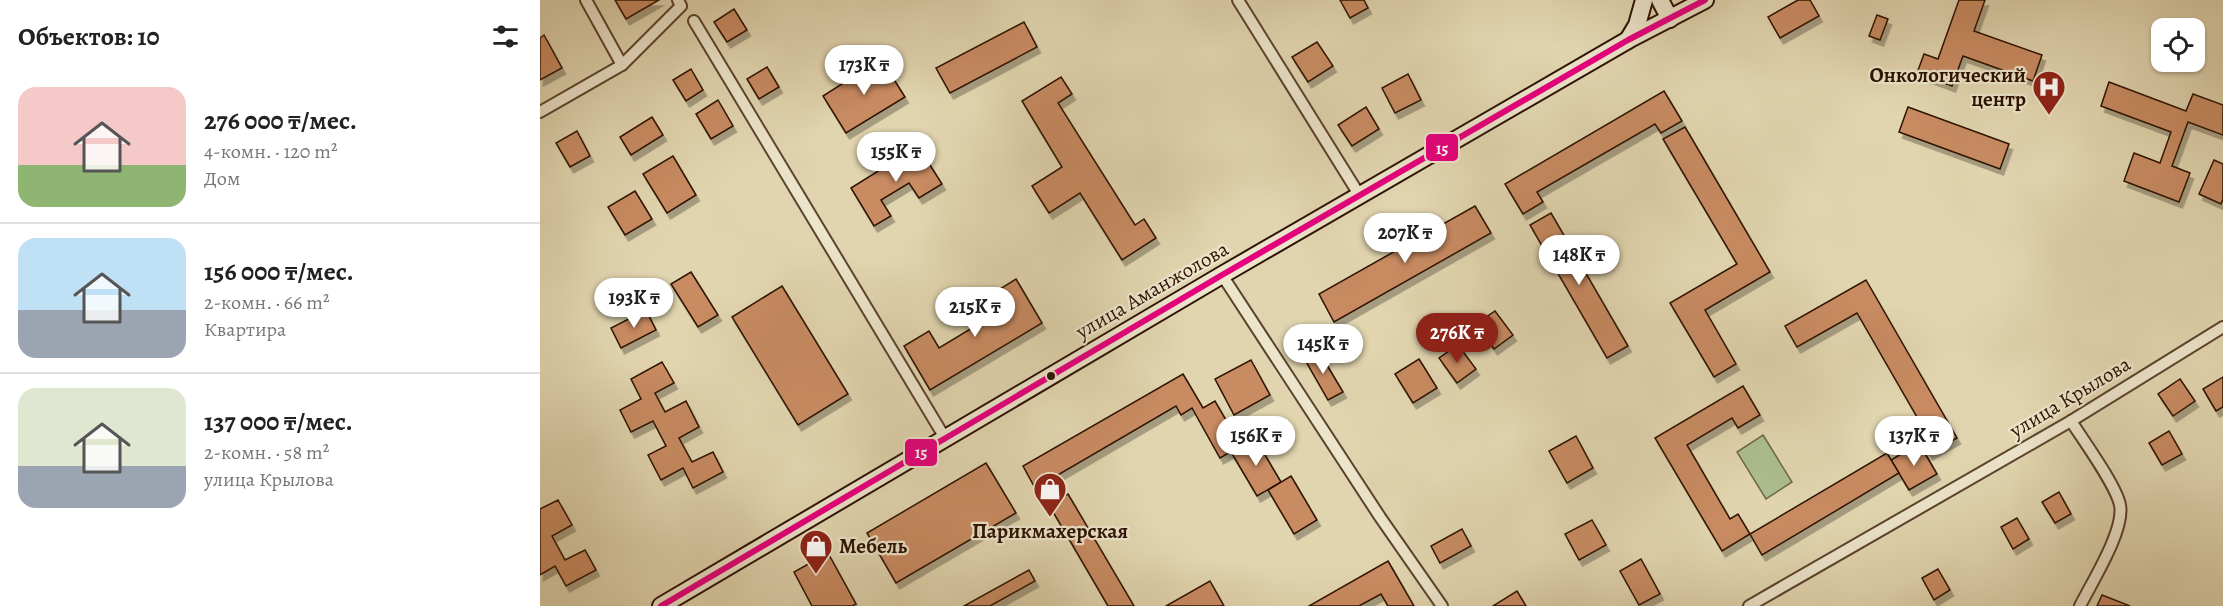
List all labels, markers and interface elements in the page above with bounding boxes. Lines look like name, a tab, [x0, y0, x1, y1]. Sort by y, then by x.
map controls	[2151, 18, 2205, 72]
button: locate	[2151, 18, 2205, 72]
text: Объектов: 10	[18, 19, 160, 54]
icon: filters	[489, 20, 522, 53]
pin: 173K ₸	[815, 45, 913, 96]
text: 173K ₸	[839, 51, 889, 78]
place label: Онкологический центр	[1869, 61, 2026, 113]
hospital icon: Онкологический центр	[2031, 69, 2067, 116]
text: 276 000 ₸/мес.	[204, 103, 357, 138]
icon: home	[66, 111, 138, 183]
pin: 155K ₸	[847, 132, 945, 183]
line badge: 15	[1425, 133, 1459, 162]
text: 4-комн. · 120 m²	[204, 138, 338, 165]
text: 155K ₸	[871, 138, 921, 165]
text: 15	[1436, 138, 1448, 160]
text: Дом	[204, 165, 240, 192]
pin: 207K ₸	[1356, 213, 1454, 264]
text: 207K ₸	[1378, 219, 1432, 246]
street label: улица Аманжолова	[1070, 235, 1234, 346]
pin: 148K ₸	[1530, 235, 1628, 286]
text: 148K ₸	[1553, 241, 1605, 268]
text: 156 000 ₸/мес.	[204, 254, 354, 289]
icon: home	[66, 262, 138, 334]
pin: 193K ₸	[585, 278, 683, 329]
text: 193K ₸	[608, 284, 660, 311]
pin: 215K ₸	[926, 287, 1024, 338]
text: 2-комн. · 66 m²	[204, 289, 329, 316]
text: 215K ₸	[949, 293, 1001, 320]
pin: 276K ₸	[1408, 313, 1506, 364]
text: Квартира	[204, 316, 286, 343]
text: 276K ₸	[1430, 319, 1484, 346]
pin: 145K ₸	[1274, 324, 1372, 375]
text: 145K ₸	[1297, 330, 1349, 357]
street label: улица Крылова	[2003, 350, 2136, 445]
unlabelled marker	[1045, 370, 1057, 382]
text: 137 000 ₸/мес.	[204, 404, 353, 439]
icon: home	[66, 412, 138, 484]
pin: 156K ₸	[1207, 416, 1305, 467]
pin: 137K ₸	[1865, 416, 1963, 467]
text: 156K ₸	[1230, 422, 1282, 449]
text: 137K ₸	[1889, 422, 1939, 449]
line badge: 15	[904, 438, 938, 467]
text: 2-комн. · 58 m²	[204, 439, 329, 466]
text: 15	[915, 442, 927, 464]
text: улица Крылова	[204, 466, 334, 493]
shop icon: Парикмахерская	[1032, 471, 1068, 518]
place label: Парикмахерская	[972, 517, 1128, 545]
shop icon: Мебель	[798, 528, 834, 575]
place label: Мебель	[839, 532, 908, 560]

